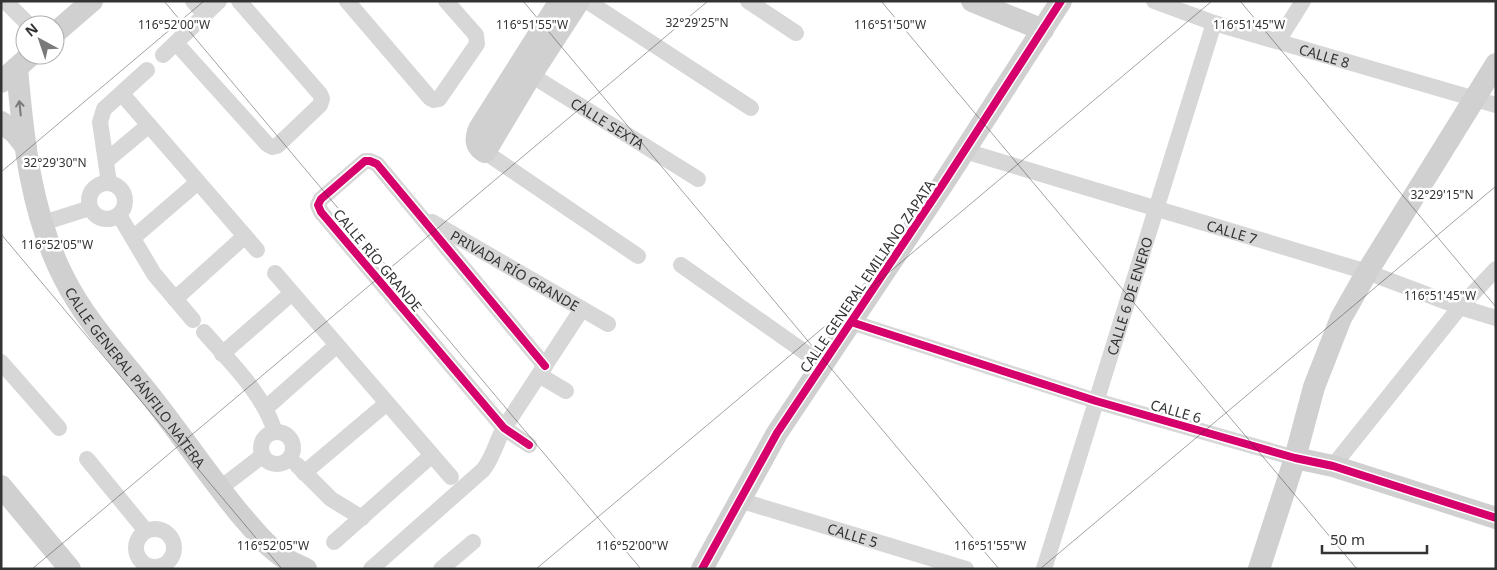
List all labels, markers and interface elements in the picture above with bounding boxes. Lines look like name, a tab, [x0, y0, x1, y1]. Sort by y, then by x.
text: 32°29'25"N	[665, 14, 729, 31]
north arrow	[15, 15, 65, 65]
text: 116°52'00"W	[138, 16, 210, 33]
text: 116°51'55"W	[496, 16, 568, 33]
text: 116°51'50"W	[854, 16, 926, 33]
text: 116°51'45"W	[1213, 16, 1285, 33]
text: N	[21, 19, 42, 41]
street label: CALLE 8	[1297, 39, 1352, 72]
street label: CALLE SEXTA	[567, 93, 648, 153]
one-way arrow	[15, 100, 25, 116]
text: 32°29'30"N	[23, 154, 87, 171]
street label: CALLE GENERAL EMILIANO ZAPATA	[795, 176, 939, 376]
text: 32°29'15"N	[1410, 186, 1474, 203]
street label: CALLE RÍO GRANDE	[329, 205, 427, 315]
street label: CALLE 7	[1205, 215, 1260, 248]
street label: PRIVADA RÍO GRANDE	[447, 225, 583, 315]
street label: CALLE 6 DE ENERO	[1102, 234, 1156, 358]
text: 116°52'05"W	[21, 236, 93, 253]
street label: CALLE GENERAL PÁNFILO NATERA	[61, 283, 210, 471]
text: 116°51'45"W	[1404, 287, 1476, 304]
street label: CALLE 6	[1148, 395, 1204, 427]
street label: CALLE 5	[825, 518, 880, 551]
scale bar	[1322, 522, 1427, 554]
text: 50 m	[1330, 529, 1365, 549]
text: 116°52'05"W	[237, 537, 309, 554]
text: 116°52'00"W	[596, 537, 668, 554]
text: 116°51'55"W	[954, 537, 1026, 554]

